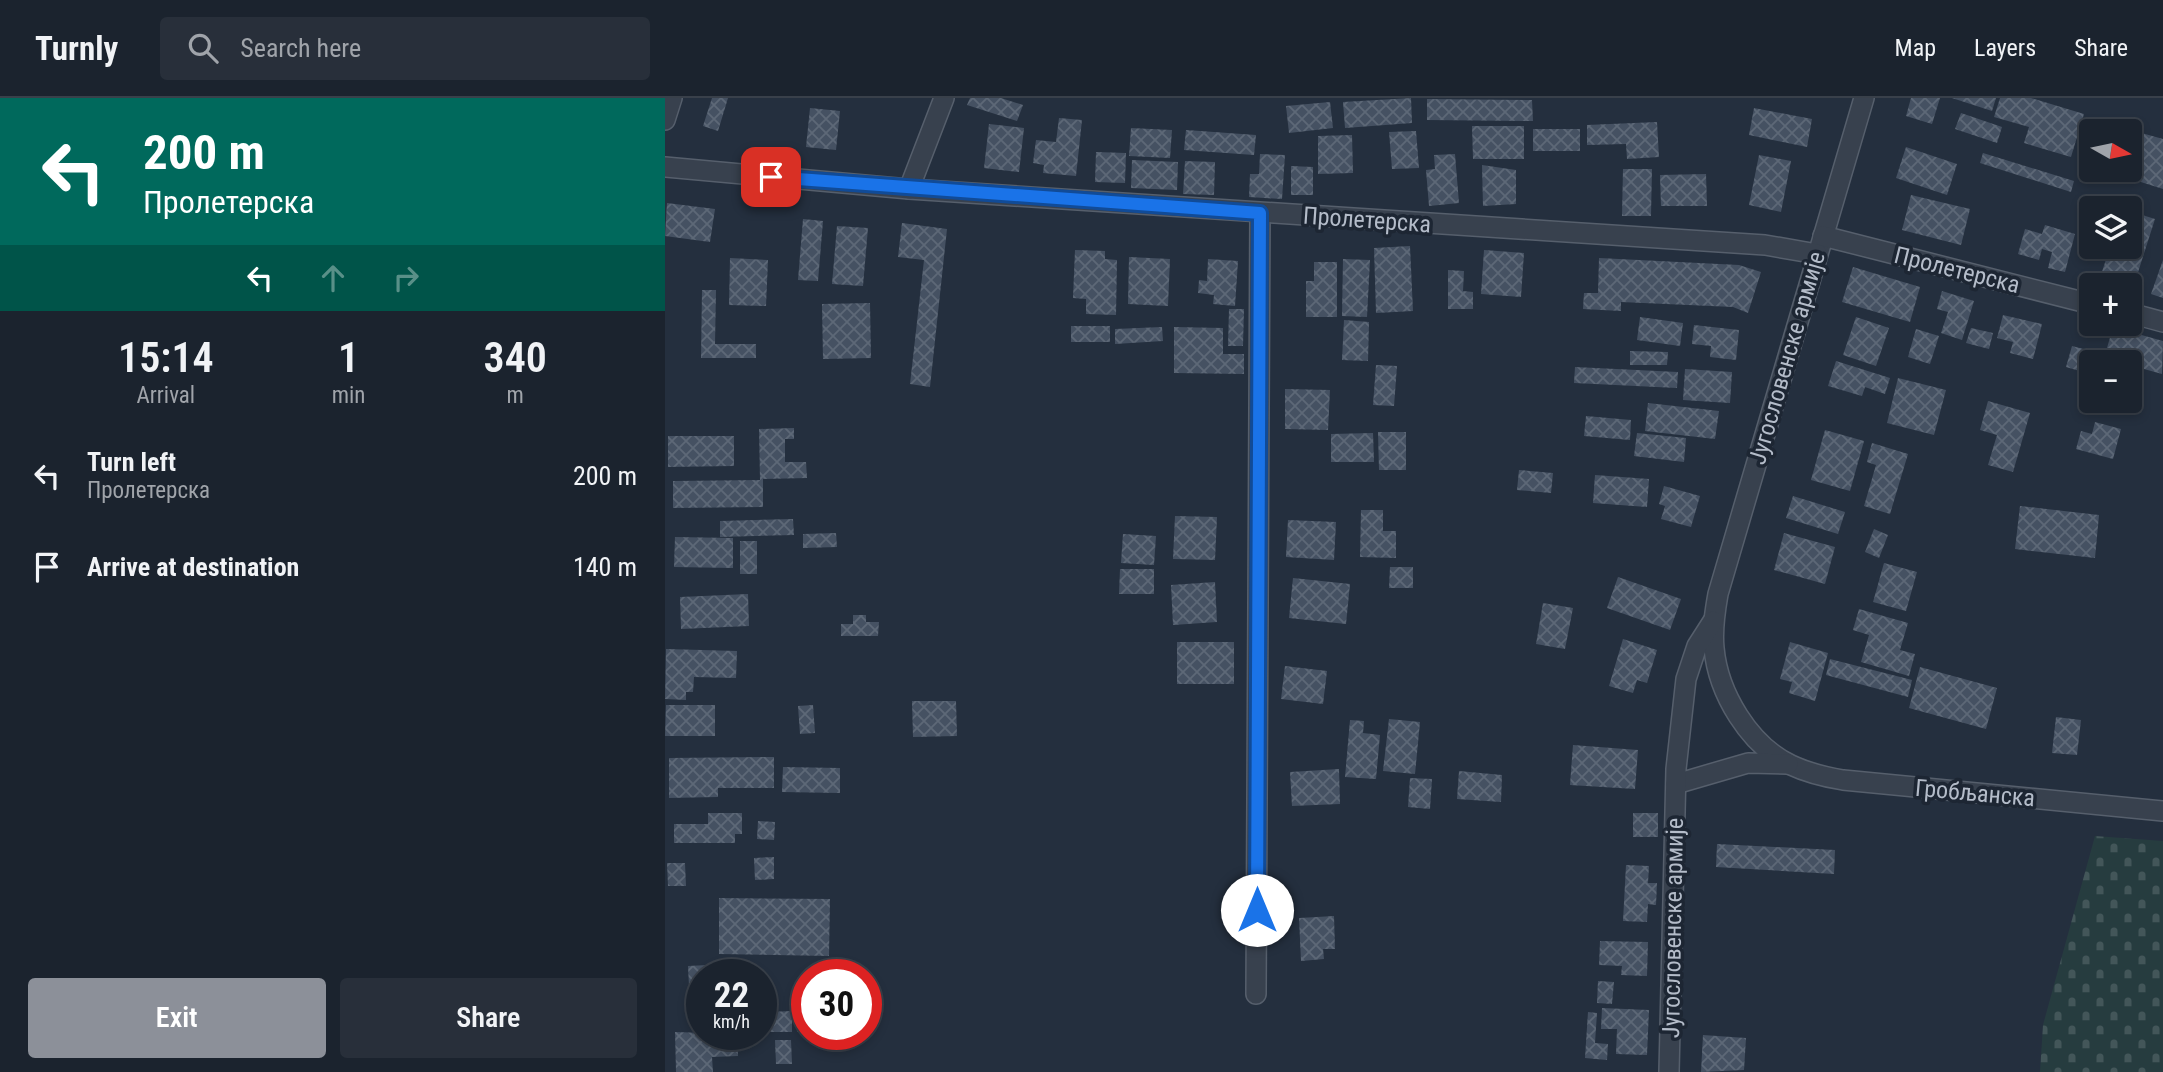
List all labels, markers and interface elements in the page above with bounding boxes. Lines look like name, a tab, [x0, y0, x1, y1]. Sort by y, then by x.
search box	[160, 17, 650, 80]
text: Turnly	[35, 29, 118, 68]
icon: search	[184, 29, 222, 67]
text: Search here	[240, 33, 361, 63]
text: Map	[1895, 34, 1936, 62]
text: Layers	[1974, 34, 2036, 62]
text: Share	[2074, 34, 2128, 62]
north arrow	[2079, 119, 2142, 182]
map controls	[2079, 119, 2142, 413]
text: 200 m	[143, 124, 265, 181]
icon: left	[28, 126, 119, 217]
pin	[741, 147, 801, 207]
icon: arrive	[752, 158, 790, 196]
text: Пролетерска	[143, 183, 314, 221]
button: layers	[2079, 196, 2142, 259]
street label: Пролетерска	[1302, 202, 1432, 238]
street label: Пролетерска	[1891, 241, 2023, 299]
street label: Југословенске армије	[1743, 248, 1831, 468]
icon: left	[241, 259, 279, 297]
icon: ahead	[314, 259, 352, 297]
icon: right	[387, 259, 425, 297]
button: +	[2079, 273, 2142, 336]
text: 15:14	[118, 333, 214, 382]
text: 1	[338, 333, 359, 382]
text: 340	[484, 333, 547, 382]
button: −	[2079, 350, 2142, 413]
text: Arrival	[137, 382, 195, 409]
text: min	[332, 382, 365, 409]
text: m	[507, 382, 524, 409]
text: Turn left	[87, 447, 176, 477]
icon: left	[28, 457, 66, 495]
text: 200 m	[573, 461, 637, 491]
text: Пролетерска	[87, 477, 210, 504]
icon: arrive	[28, 548, 66, 586]
text: Arrive at destination	[87, 552, 299, 582]
text: 140 m	[573, 552, 637, 582]
street label: Гробљанска	[1914, 774, 2036, 812]
street label: Југословенске армије	[1657, 818, 1689, 1038]
position arrow	[1220, 873, 1294, 947]
speed limit sign: 30	[791, 959, 882, 1050]
text: 22	[714, 975, 749, 1016]
button: Exit	[28, 978, 326, 1058]
button: Share	[340, 978, 637, 1058]
text: km/h	[713, 1011, 750, 1032]

